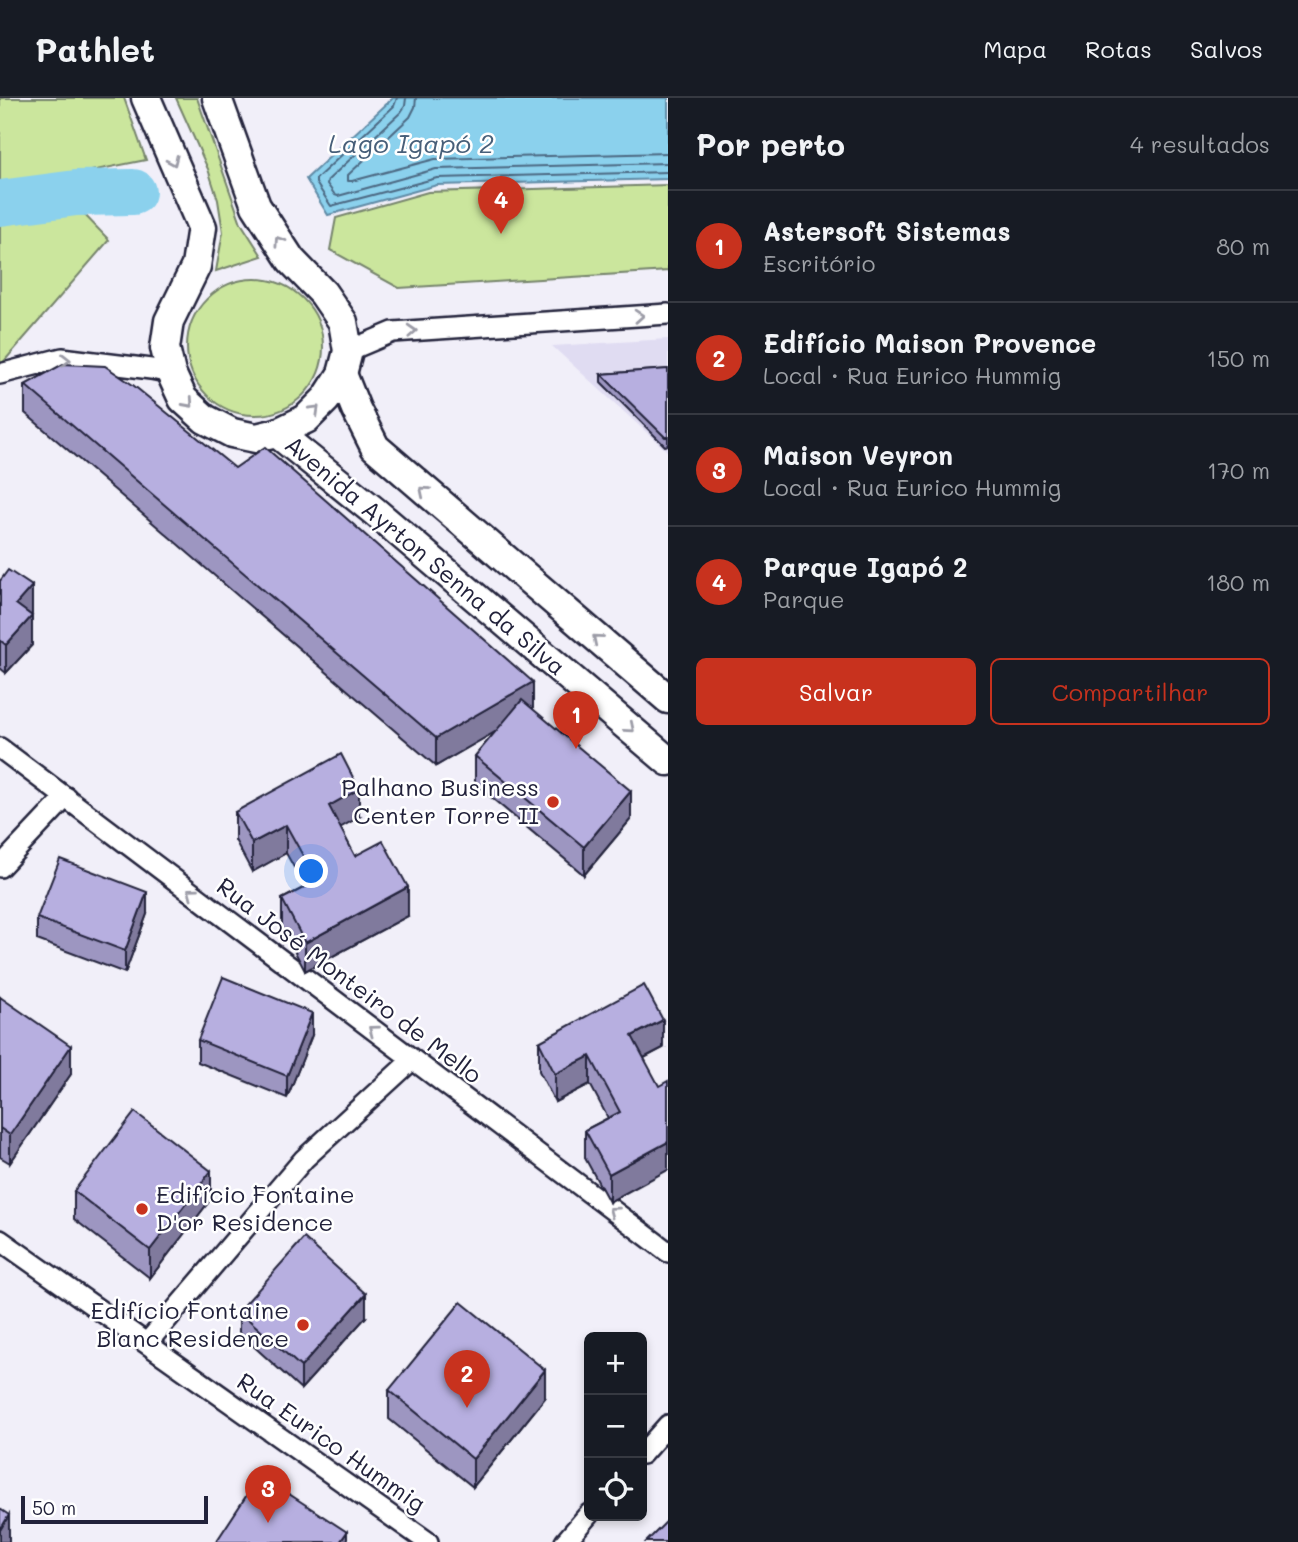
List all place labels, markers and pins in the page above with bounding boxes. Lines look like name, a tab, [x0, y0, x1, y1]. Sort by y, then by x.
pin: 4	[478, 176, 524, 234]
pin: 1	[553, 691, 599, 749]
place label: Palhano Business Center Torre II	[341, 771, 539, 830]
marker: Palhano Business Center Torre II	[545, 794, 561, 810]
place label: Edifício Fontaine D'or Residence	[156, 1178, 355, 1237]
marker: Edifício Fontaine D'or Residence	[134, 1201, 150, 1217]
place label: Edifício Fontaine Blanc Residence	[90, 1294, 289, 1353]
marker: Edifício Fontaine Blanc Residence	[295, 1317, 311, 1333]
pin: 2	[444, 1350, 490, 1408]
pin: 3	[245, 1465, 291, 1523]

